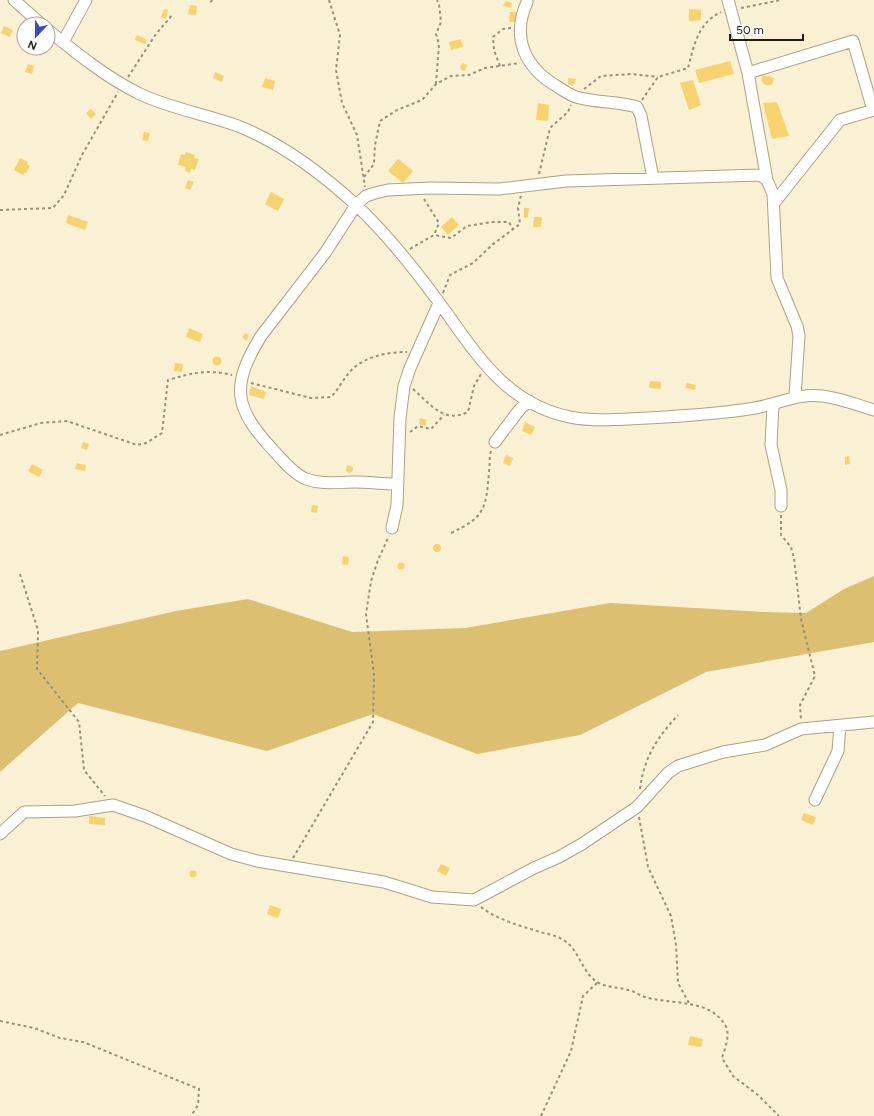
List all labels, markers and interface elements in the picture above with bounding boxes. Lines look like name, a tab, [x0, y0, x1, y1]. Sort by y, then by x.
north arrow	[16, 16, 56, 56]
scale bar	[730, 16, 803, 42]
text: 50 m	[736, 23, 764, 37]
text: N	[26, 37, 39, 52]

